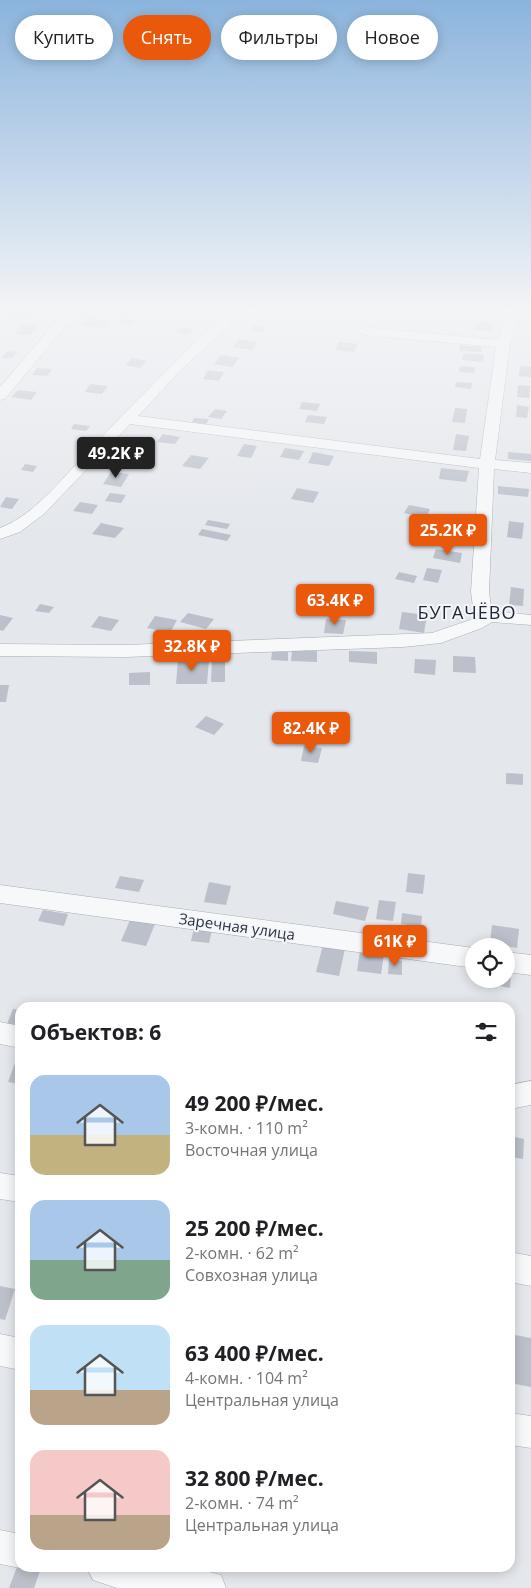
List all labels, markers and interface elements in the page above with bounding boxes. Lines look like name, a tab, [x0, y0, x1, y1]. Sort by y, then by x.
chip: Купить	[15, 15, 113, 60]
chip: Снять	[123, 15, 211, 60]
chip: Фильтры	[221, 15, 337, 60]
chip: Новое	[347, 15, 438, 60]
pin: 49.2K ₽	[70, 436, 162, 479]
text: 49.2K ₽	[88, 442, 144, 464]
pin: 25.2K ₽	[402, 514, 494, 556]
text: 25.2K ₽	[420, 519, 476, 541]
pin: 63.4K ₽	[289, 584, 381, 626]
text: 63.4K ₽	[307, 589, 363, 611]
district label: БУГАЧЁВО	[418, 600, 516, 624]
pin: 32.8K ₽	[146, 630, 238, 672]
text: 32.8K ₽	[164, 635, 220, 657]
pin: 82.4K ₽	[265, 712, 357, 754]
text: 82.4K ₽	[283, 717, 339, 739]
street label: Заречная улица	[178, 908, 296, 944]
pin: 61K ₽	[360, 924, 430, 967]
text: 61K ₽	[374, 930, 416, 952]
map controls	[465, 938, 515, 988]
button: locate	[465, 938, 515, 988]
text: Объектов: 6	[30, 1018, 161, 1046]
icon: filters	[472, 1018, 500, 1046]
text: 49 200 ₽/мес.	[185, 1089, 324, 1117]
icon: home	[70, 1095, 130, 1155]
text: 3-комн. · 110 m²	[185, 1117, 308, 1139]
text: Восточная улица	[185, 1139, 318, 1161]
text: 25 200 ₽/мес.	[185, 1214, 324, 1242]
icon: home	[70, 1220, 130, 1280]
text: 2-комн. · 62 m²	[185, 1242, 299, 1264]
text: Совхозная улица	[185, 1264, 318, 1286]
text: 63 400 ₽/мес.	[185, 1339, 324, 1367]
icon: home	[70, 1345, 130, 1405]
text: 4-комн. · 104 m²	[185, 1367, 308, 1389]
text: Центральная улица	[185, 1389, 339, 1411]
text: 32 800 ₽/мес.	[185, 1464, 324, 1492]
icon: home	[70, 1470, 130, 1530]
text: 2-комн. · 74 m²	[185, 1492, 299, 1514]
text: Центральная улица	[185, 1514, 339, 1536]

